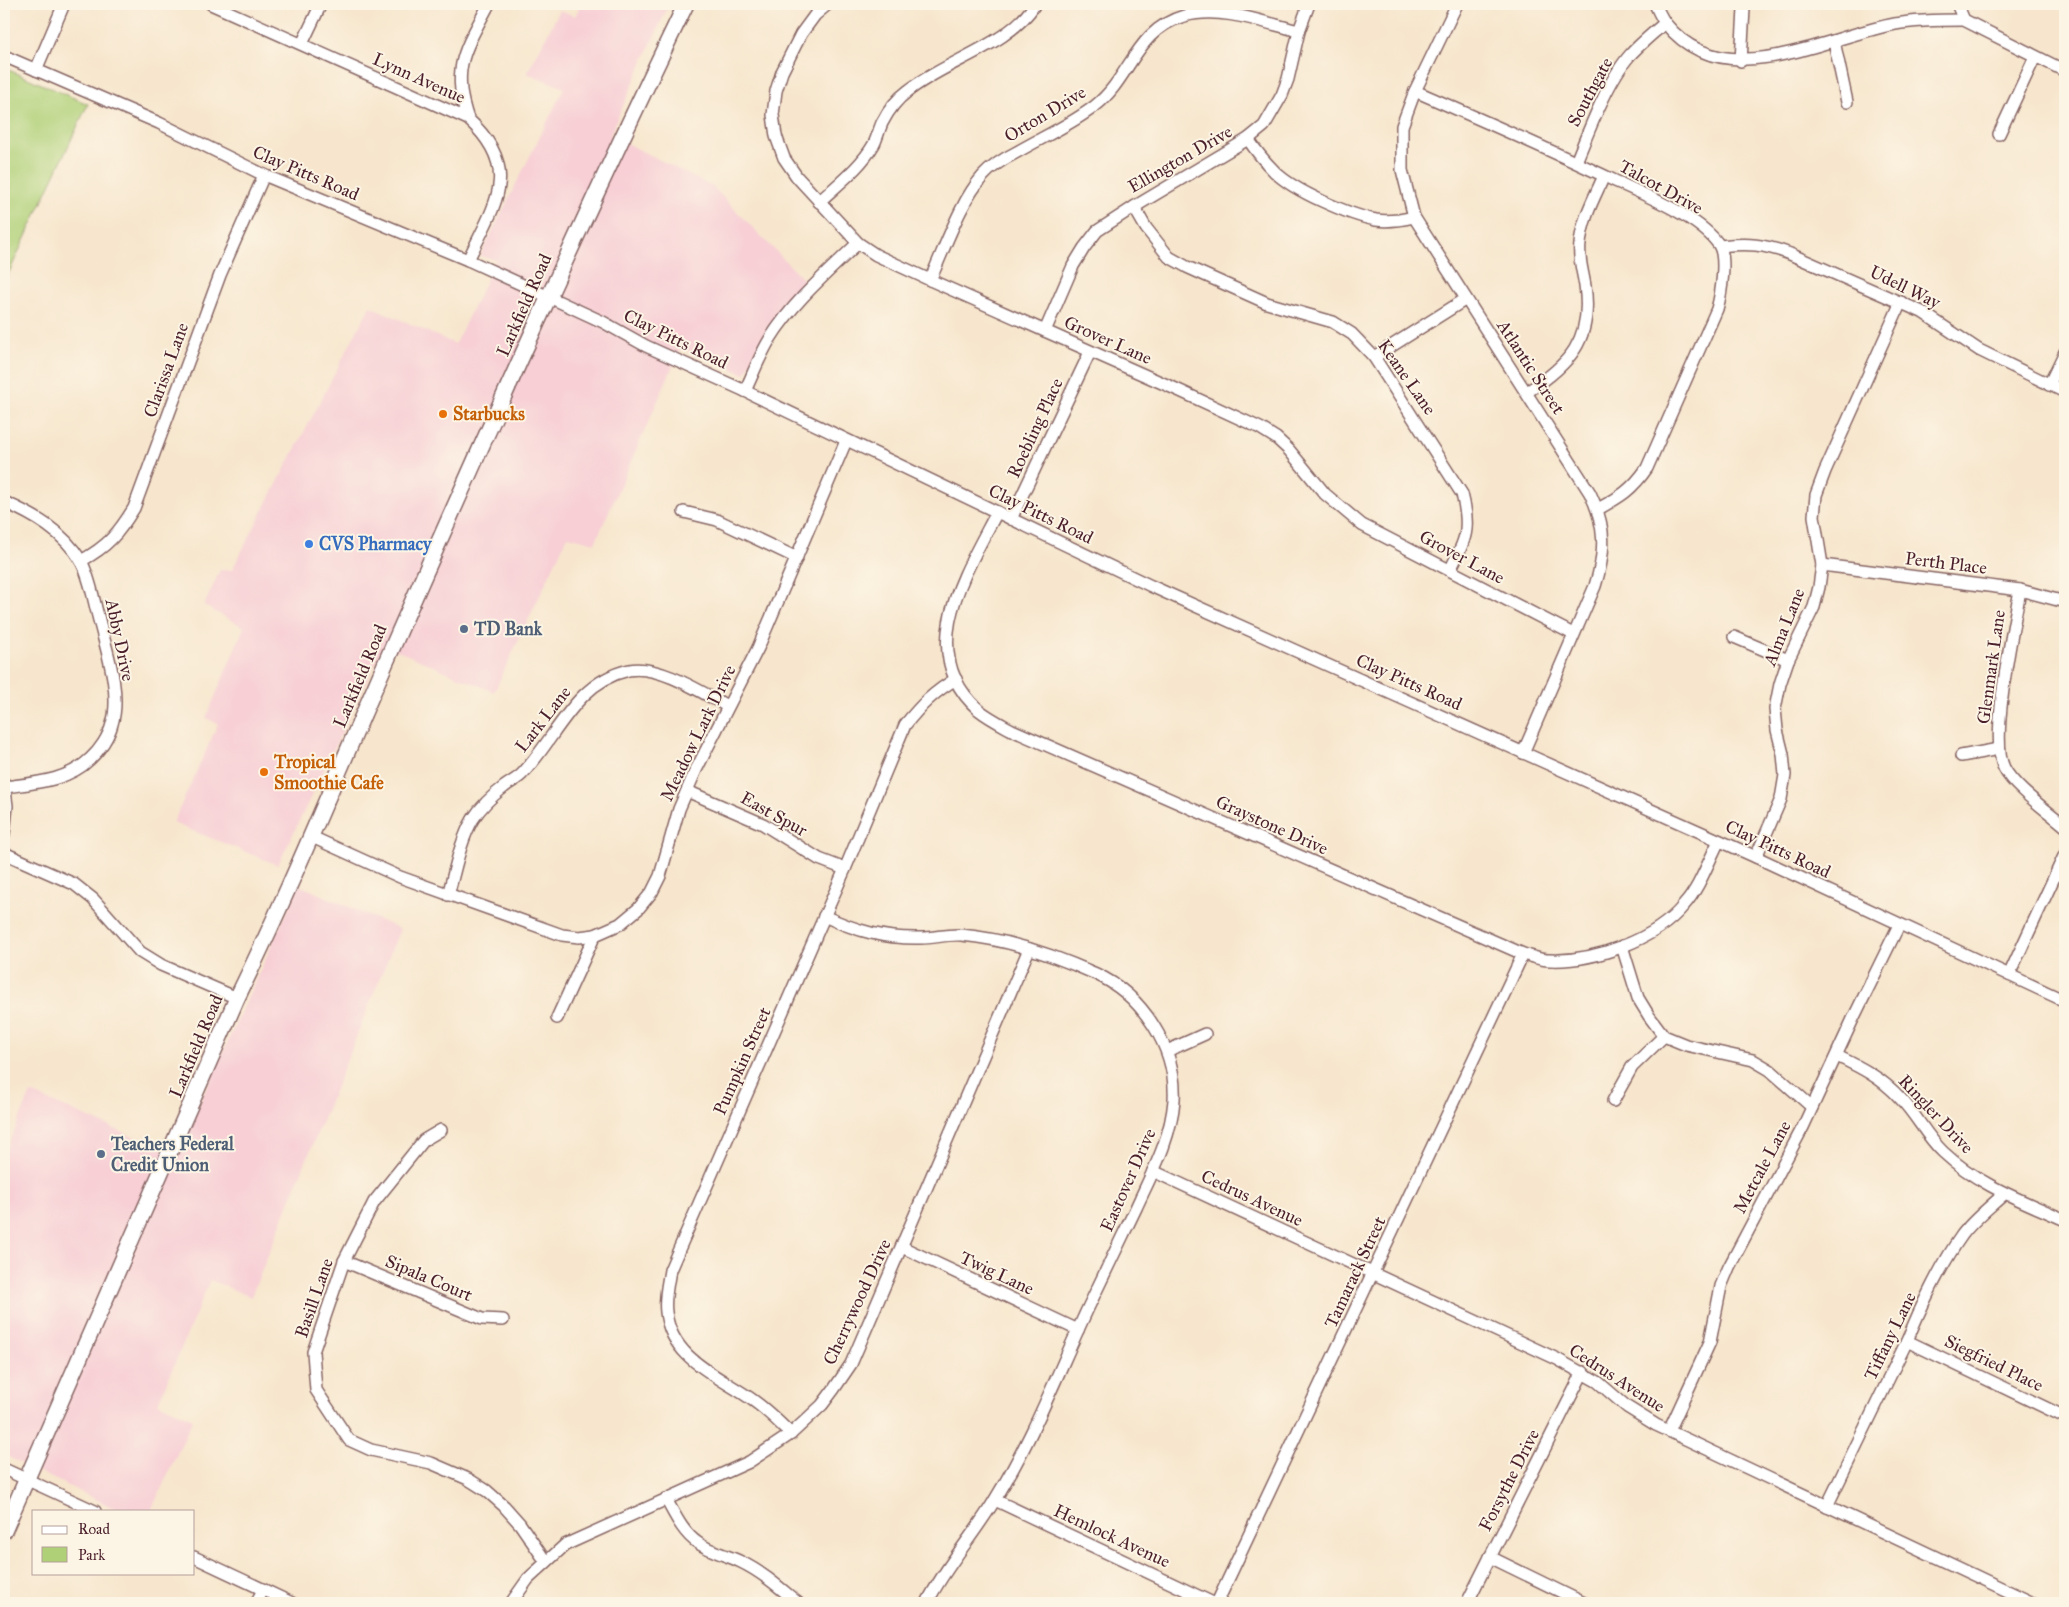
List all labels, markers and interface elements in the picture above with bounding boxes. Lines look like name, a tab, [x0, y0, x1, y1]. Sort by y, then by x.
street label: Lynn Avenue	[369, 48, 469, 108]
street label: Southgate	[1563, 54, 1618, 131]
street label: Orton Drive	[1000, 81, 1090, 147]
street label: Ellington Drive	[1124, 120, 1236, 199]
street label: Clay Pitts Road	[249, 141, 363, 205]
street label: Talcot Drive	[1615, 155, 1707, 219]
street label: Larkfield Road	[492, 250, 556, 360]
street label: Udell Way	[1866, 260, 1944, 314]
street label: Clay Pitts Road	[620, 304, 732, 374]
street label: Grover Lane	[1061, 311, 1155, 369]
street label: Atlantic Street	[1492, 315, 1570, 419]
street label: Clarissa Lane	[139, 320, 193, 420]
street label: Keane Lane	[1373, 335, 1441, 419]
street label: Roebling Place	[1002, 375, 1069, 482]
place label: Starbucks	[453, 403, 525, 425]
marker: Starbucks	[437, 408, 449, 420]
street label: Clay Pitts Road	[985, 479, 1097, 549]
street label: Grover Lane	[1416, 525, 1508, 589]
place label: CVS Pharmacy	[319, 533, 433, 556]
marker: CVS Pharmacy	[303, 538, 315, 550]
street label: Perth Place	[1904, 547, 1988, 579]
street label: Alma Lane	[1758, 585, 1810, 670]
street label: Abby Drive	[100, 596, 139, 683]
street label: Glenmark Lane	[1972, 609, 2010, 725]
place label: TD Bank	[473, 618, 543, 640]
street label: Larkfield Road	[328, 621, 392, 731]
marker: TD Bank	[458, 623, 470, 635]
street label: Clay Pitts Road	[1353, 649, 1465, 715]
street label: Meadow Lark Drive	[656, 661, 740, 805]
street label: Lark Lane	[510, 682, 576, 756]
place label: Tropical Smoothie Cafe	[273, 751, 384, 794]
marker: Tropical Smoothie Cafe	[258, 766, 270, 778]
street label: East Spur	[737, 787, 811, 841]
street label: Graystone Drive	[1212, 790, 1332, 860]
street label: Clay Pitts Road	[1722, 815, 1834, 883]
street label: Larkfield Road	[164, 991, 228, 1101]
street label: Pumpkin Street	[708, 1003, 776, 1118]
street label: Ringler Drive	[1893, 1070, 1978, 1159]
street label: Metcale Lane	[1728, 1117, 1796, 1217]
street label: Eastover Drive	[1095, 1125, 1161, 1235]
place label: Teachers Federal Credit Union	[110, 1133, 235, 1176]
marker: Teachers Federal Credit Union	[95, 1148, 107, 1160]
street label: Cedrus Avenue	[1198, 1165, 1306, 1231]
street label: Tamarack Street	[1320, 1212, 1391, 1331]
street label: Cherrywood Drive	[818, 1236, 896, 1368]
street label: Twig Lane	[956, 1246, 1038, 1301]
street label: Sipala Court	[382, 1250, 476, 1306]
street label: Basill Lane	[290, 1255, 338, 1341]
street label: Tiffany Lane	[1859, 1288, 1921, 1384]
street label: Siegfried Place	[1941, 1330, 2047, 1397]
street label: Cedrus Avenue	[1565, 1339, 1669, 1417]
street label: Forsythe Drive	[1474, 1425, 1544, 1535]
street label: Hemlock Avenue	[1050, 1499, 1174, 1573]
legend	[32, 1510, 195, 1574]
text: Road	[78, 1520, 110, 1538]
text: Park	[78, 1546, 105, 1564]

